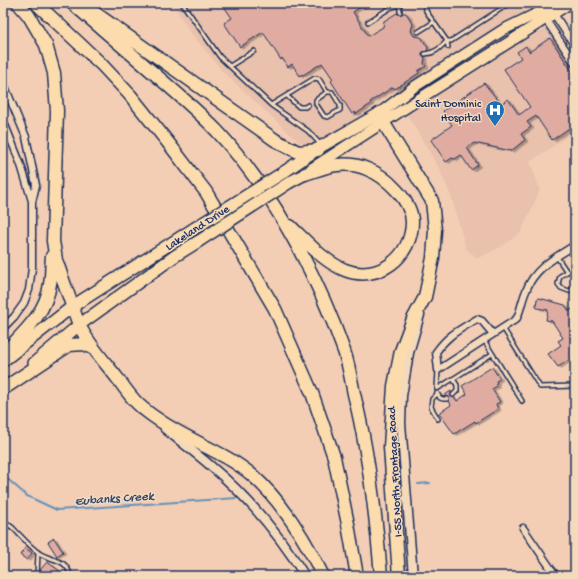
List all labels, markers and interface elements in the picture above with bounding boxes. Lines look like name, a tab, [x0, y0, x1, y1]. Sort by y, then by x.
place label: Saint Dominic Hospital	[415, 98, 482, 126]
hospital icon: Saint Dominic Hospital	[484, 99, 506, 127]
street label: Lakeland Drive	[163, 202, 233, 255]
street label: I-55 North Frontage Road	[386, 405, 406, 537]
water label: Eubanks Creek	[74, 489, 155, 510]

